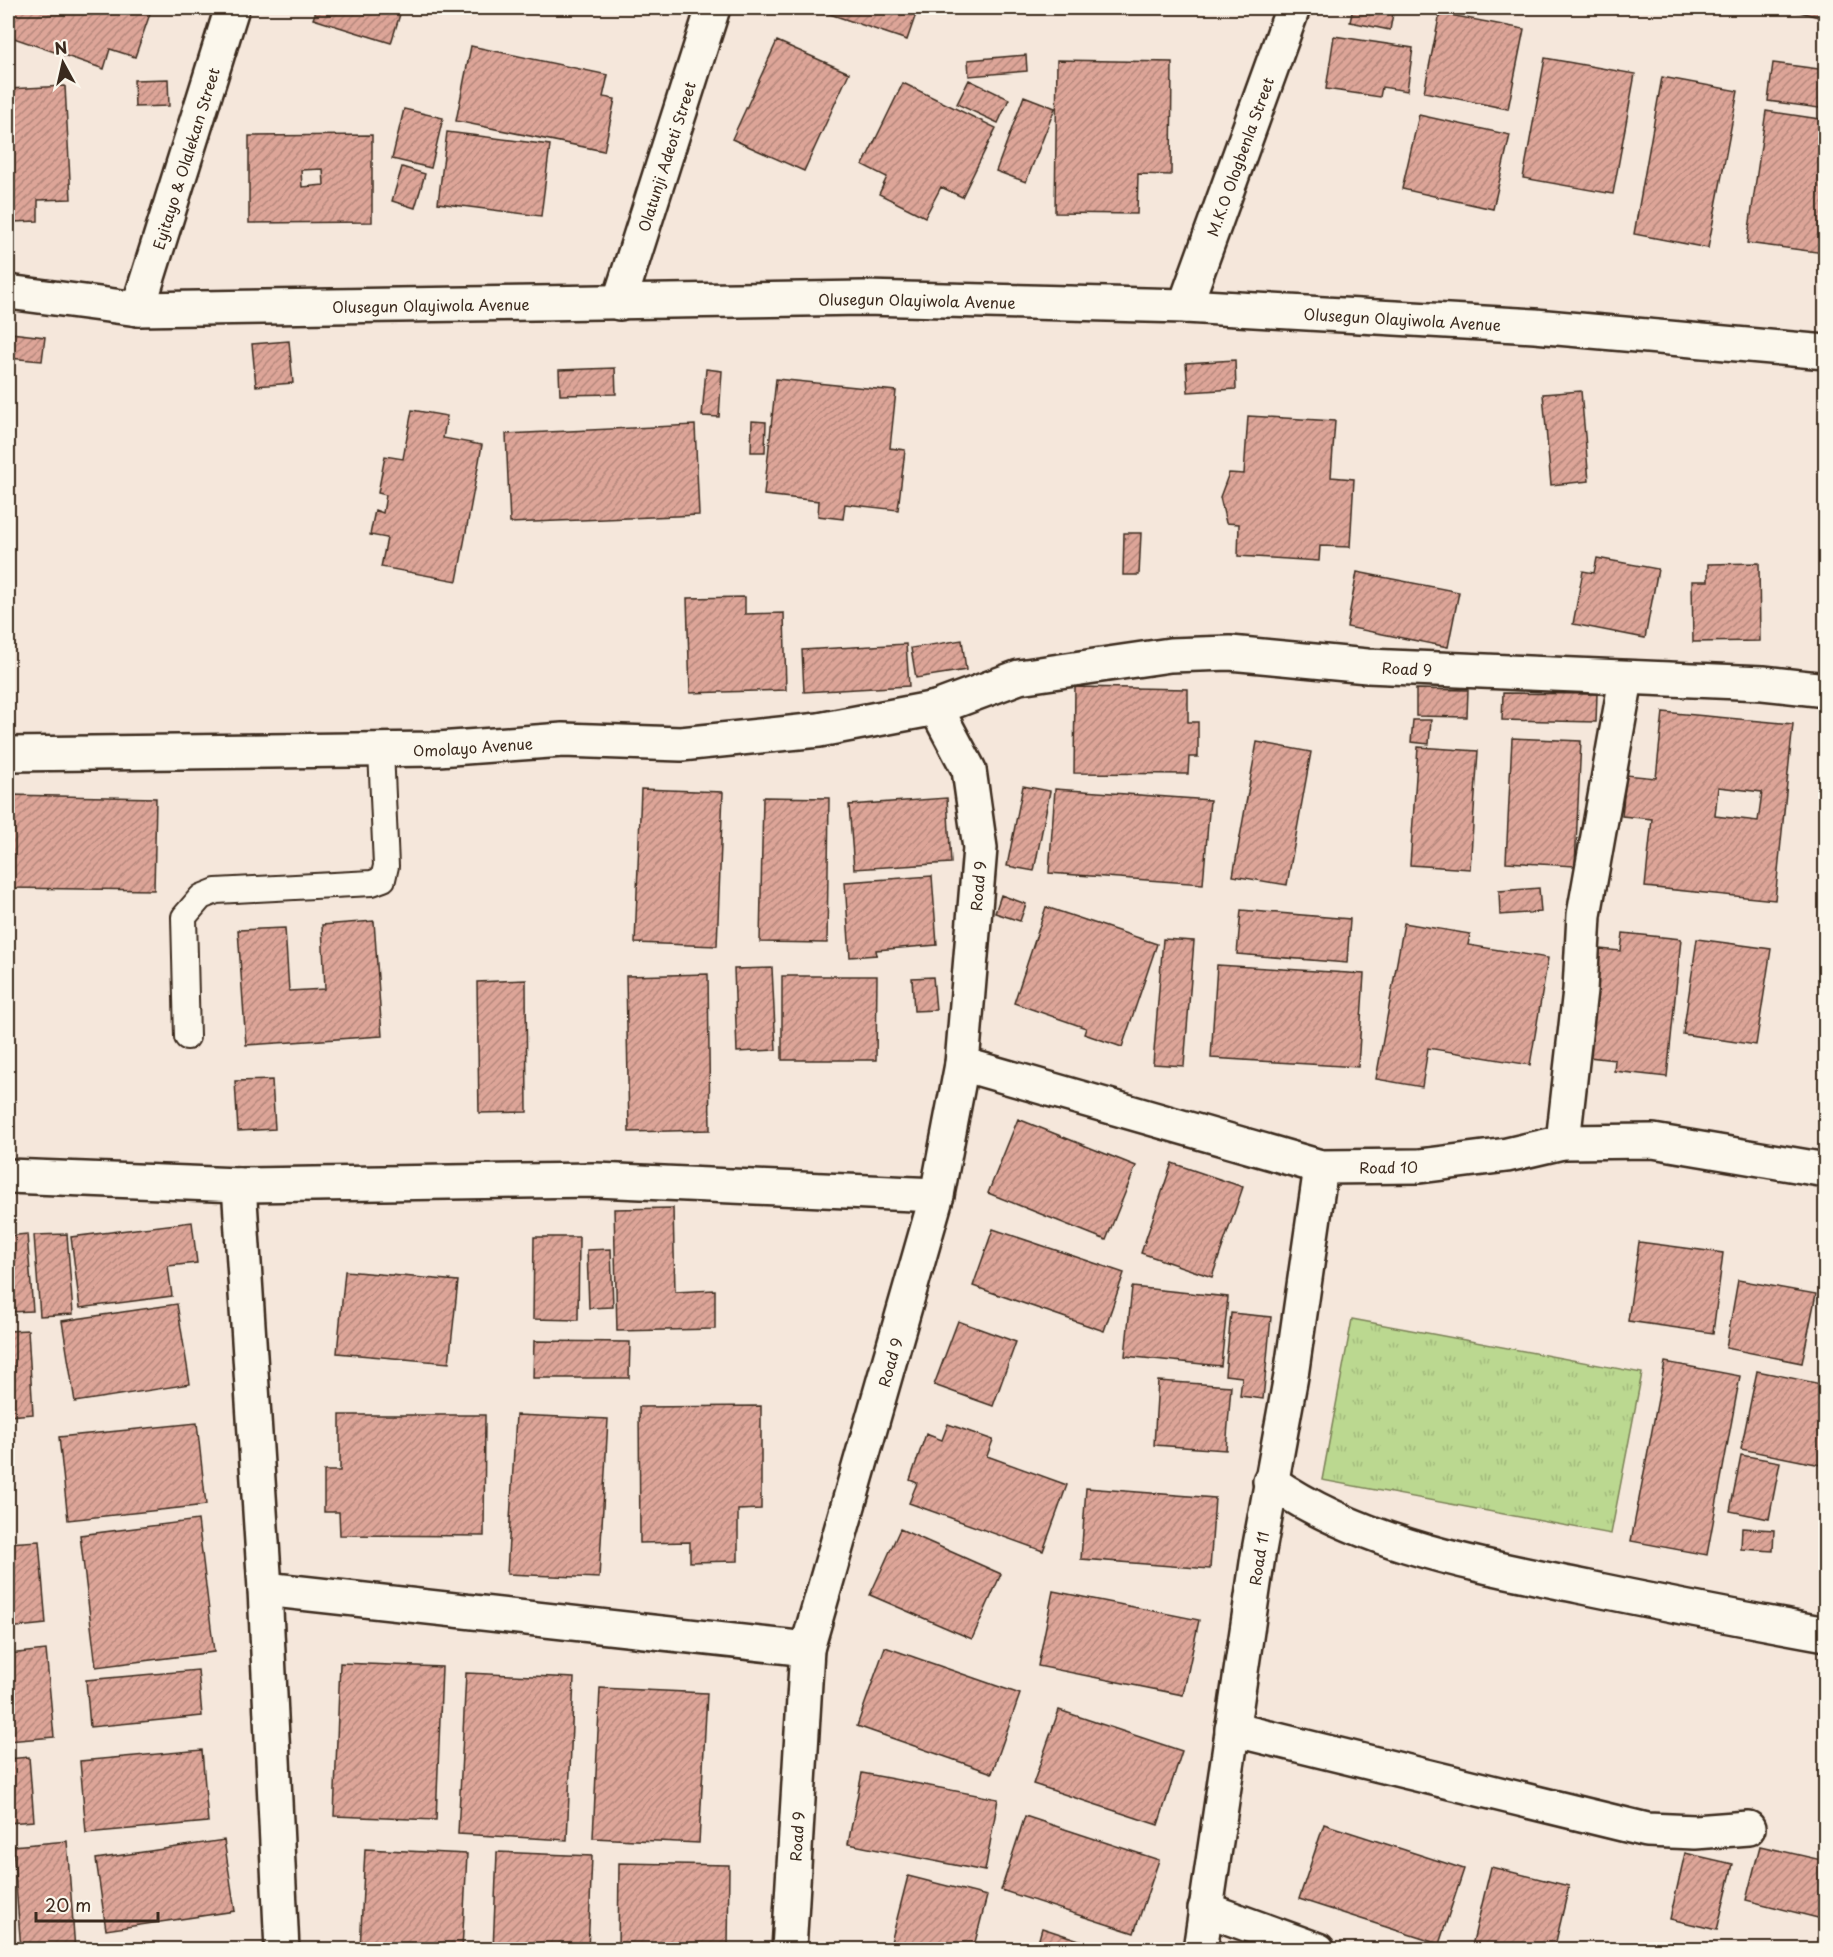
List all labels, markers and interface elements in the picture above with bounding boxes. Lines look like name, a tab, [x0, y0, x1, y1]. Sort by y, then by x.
north arrow	[33, 33, 93, 93]
text: N	[53, 34, 69, 60]
street label: Eyitayo & Olalekan Street	[146, 64, 224, 252]
street label: M.K.O Ologbenla Street	[1200, 74, 1279, 239]
street label: Olatunji Adeoti Street	[631, 78, 700, 234]
street label: Olusegun Olayiwola Avenue	[818, 286, 1016, 313]
street label: Olusegun Olayiwola Avenue	[332, 292, 530, 318]
street label: Olusegun Olayiwola Avenue	[1303, 301, 1502, 336]
street label: Road 9	[1381, 655, 1433, 680]
street label: Omolayo Avenue	[413, 731, 534, 761]
street label: Road 9	[963, 860, 990, 912]
street label: Road 10	[1359, 1155, 1418, 1178]
street label: Road 9	[871, 1335, 907, 1389]
street label: Road 11	[1242, 1529, 1274, 1587]
street label: Road 9	[783, 1810, 809, 1862]
scale bar	[36, 1885, 158, 1923]
text: 20 m	[45, 1891, 91, 1918]

